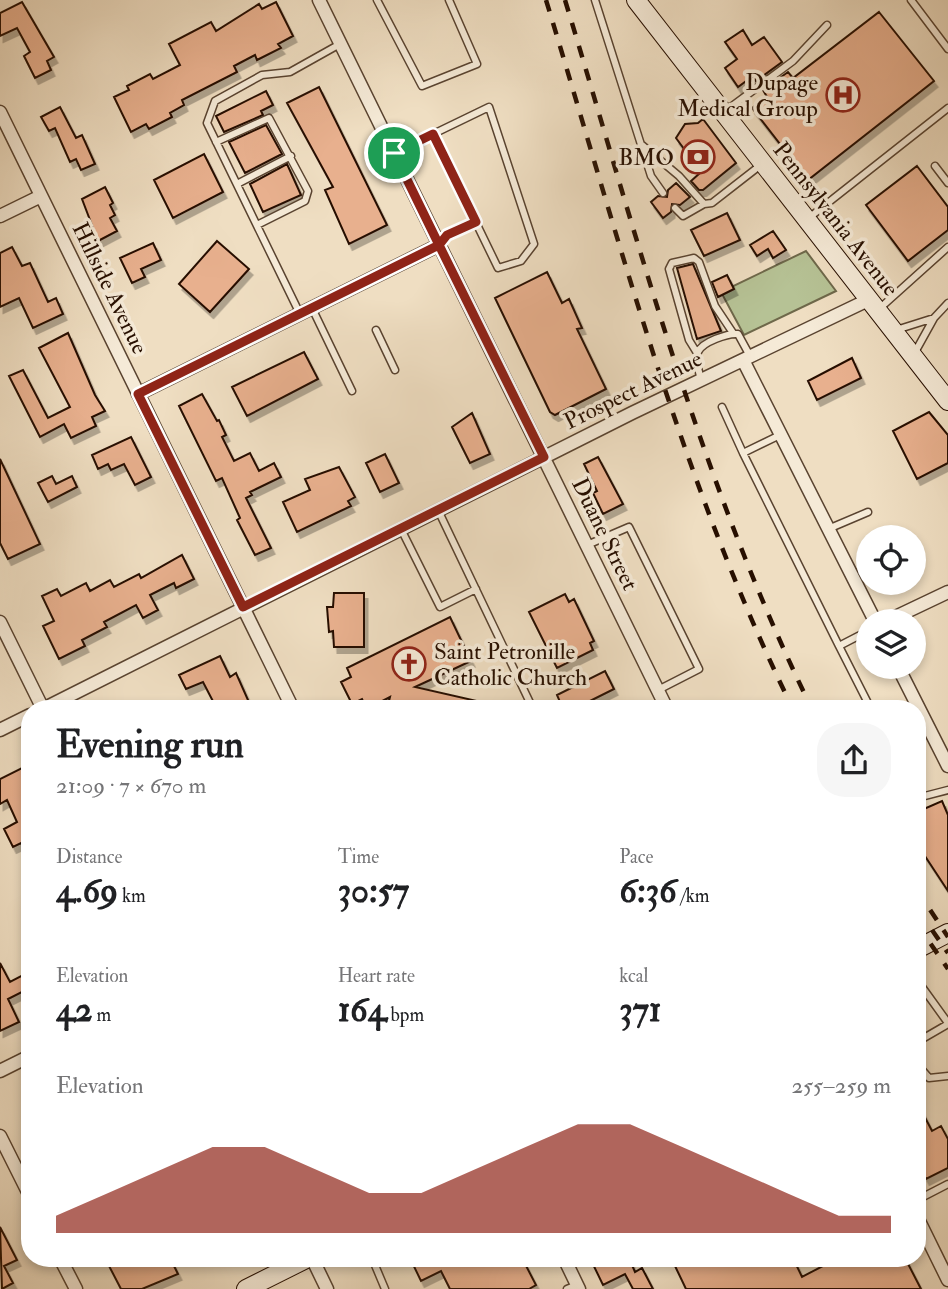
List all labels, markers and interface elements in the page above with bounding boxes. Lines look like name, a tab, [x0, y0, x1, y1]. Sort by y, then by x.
place label: Dupage Medical Group	[677, 68, 818, 124]
hospital icon: Dupage Medical Group	[824, 76, 862, 114]
pin	[364, 123, 424, 183]
icon: arrive	[375, 134, 413, 172]
street label: Pennsylvania Avenue	[767, 136, 906, 302]
bank icon: BMO	[679, 138, 717, 176]
place label: BMO	[618, 143, 674, 172]
street label: Hillside Avenue	[66, 217, 155, 359]
street label: Prospect Avenue	[559, 344, 708, 437]
street label: Duane Street	[565, 473, 645, 595]
map controls	[856, 525, 926, 679]
button: locate	[856, 525, 926, 595]
button: layers	[856, 609, 926, 679]
place label: Saint Petronille Catholic Church	[434, 637, 587, 692]
church icon: Saint Petronille Catholic Church	[390, 645, 428, 683]
text: Evening run	[56, 721, 244, 769]
button: share	[817, 723, 891, 797]
text: 21:09 · 7 × 670 m	[56, 771, 206, 800]
text: Distance	[56, 845, 122, 869]
text: Time	[338, 845, 379, 869]
text: Pace	[619, 845, 653, 869]
text: 4.69	[56, 869, 118, 913]
text: 30:57	[338, 869, 409, 913]
text: 6:36	[619, 869, 677, 913]
text: km	[118, 884, 146, 908]
text: /km	[677, 884, 709, 908]
text: Elevation	[56, 964, 128, 988]
text: Heart rate	[338, 964, 415, 988]
text: kcal	[619, 964, 648, 988]
text: 42	[56, 988, 93, 1032]
text: 164	[338, 988, 387, 1032]
text: 371	[619, 988, 661, 1032]
text: m	[93, 1003, 111, 1027]
text: bpm	[387, 1003, 424, 1027]
text: Elevation	[56, 1071, 144, 1100]
text: 255–259 m	[791, 1071, 891, 1100]

